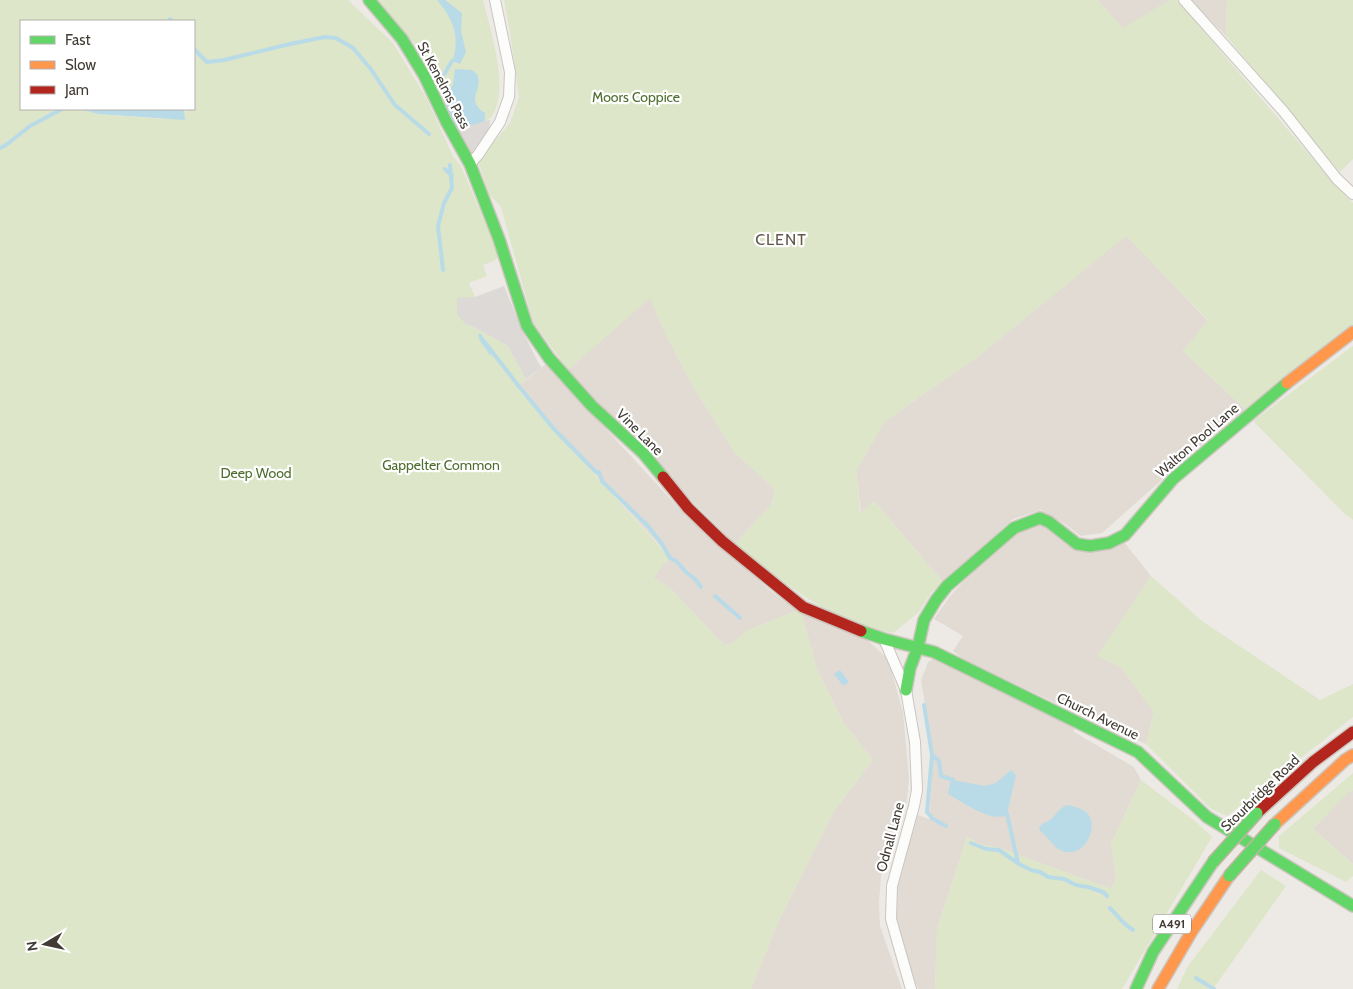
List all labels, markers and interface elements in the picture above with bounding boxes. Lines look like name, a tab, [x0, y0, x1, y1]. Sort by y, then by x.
legend	[20, 20, 195, 110]
text: Fast	[65, 31, 90, 49]
street label: St Kenelms Pass	[413, 38, 475, 132]
text: Slow	[65, 56, 96, 74]
text: Jam	[64, 81, 89, 99]
park label: Moors Coppice	[592, 88, 680, 106]
district label: CLENT	[755, 230, 807, 249]
street label: Walton Pool Lane	[1152, 399, 1242, 481]
street label: Vine Lane	[613, 405, 667, 459]
park label: Gappelter Common	[382, 456, 500, 474]
park label: Deep Wood	[220, 464, 292, 482]
street label: Church Avenue	[1054, 688, 1142, 744]
street label: Stourbridge Road	[1217, 751, 1303, 835]
street label: Odnall Lane	[872, 800, 908, 874]
road number: A491	[1153, 914, 1191, 934]
north arrow	[20, 919, 70, 969]
text: N	[22, 940, 42, 952]

